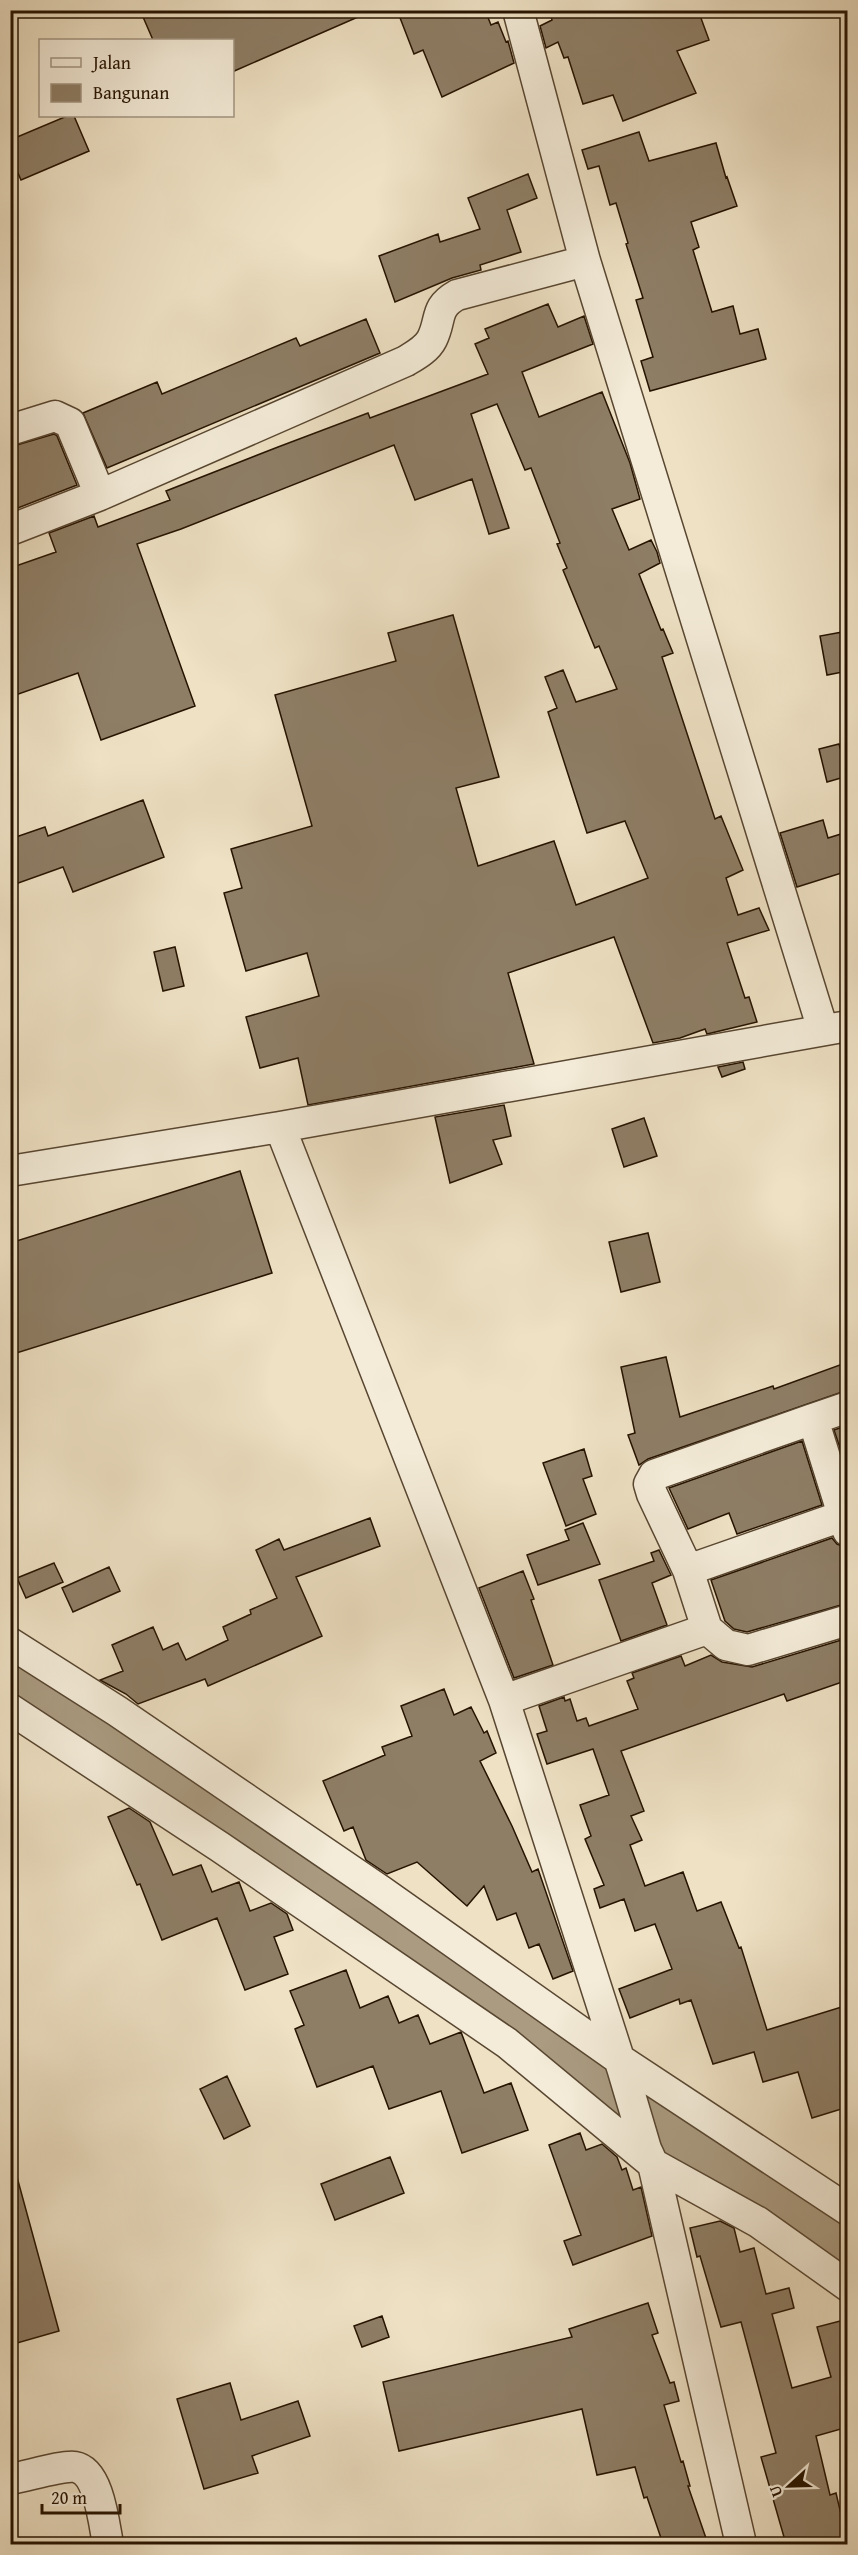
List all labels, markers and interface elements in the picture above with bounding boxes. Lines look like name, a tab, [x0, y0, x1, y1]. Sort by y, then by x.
legend	[39, 39, 234, 117]
text: Jalan	[91, 49, 131, 76]
text: Bangunan	[93, 79, 169, 106]
north arrow	[759, 2456, 819, 2516]
scale bar	[42, 2477, 120, 2515]
text: U	[762, 2482, 788, 2501]
text: 20 m	[51, 2484, 87, 2511]

